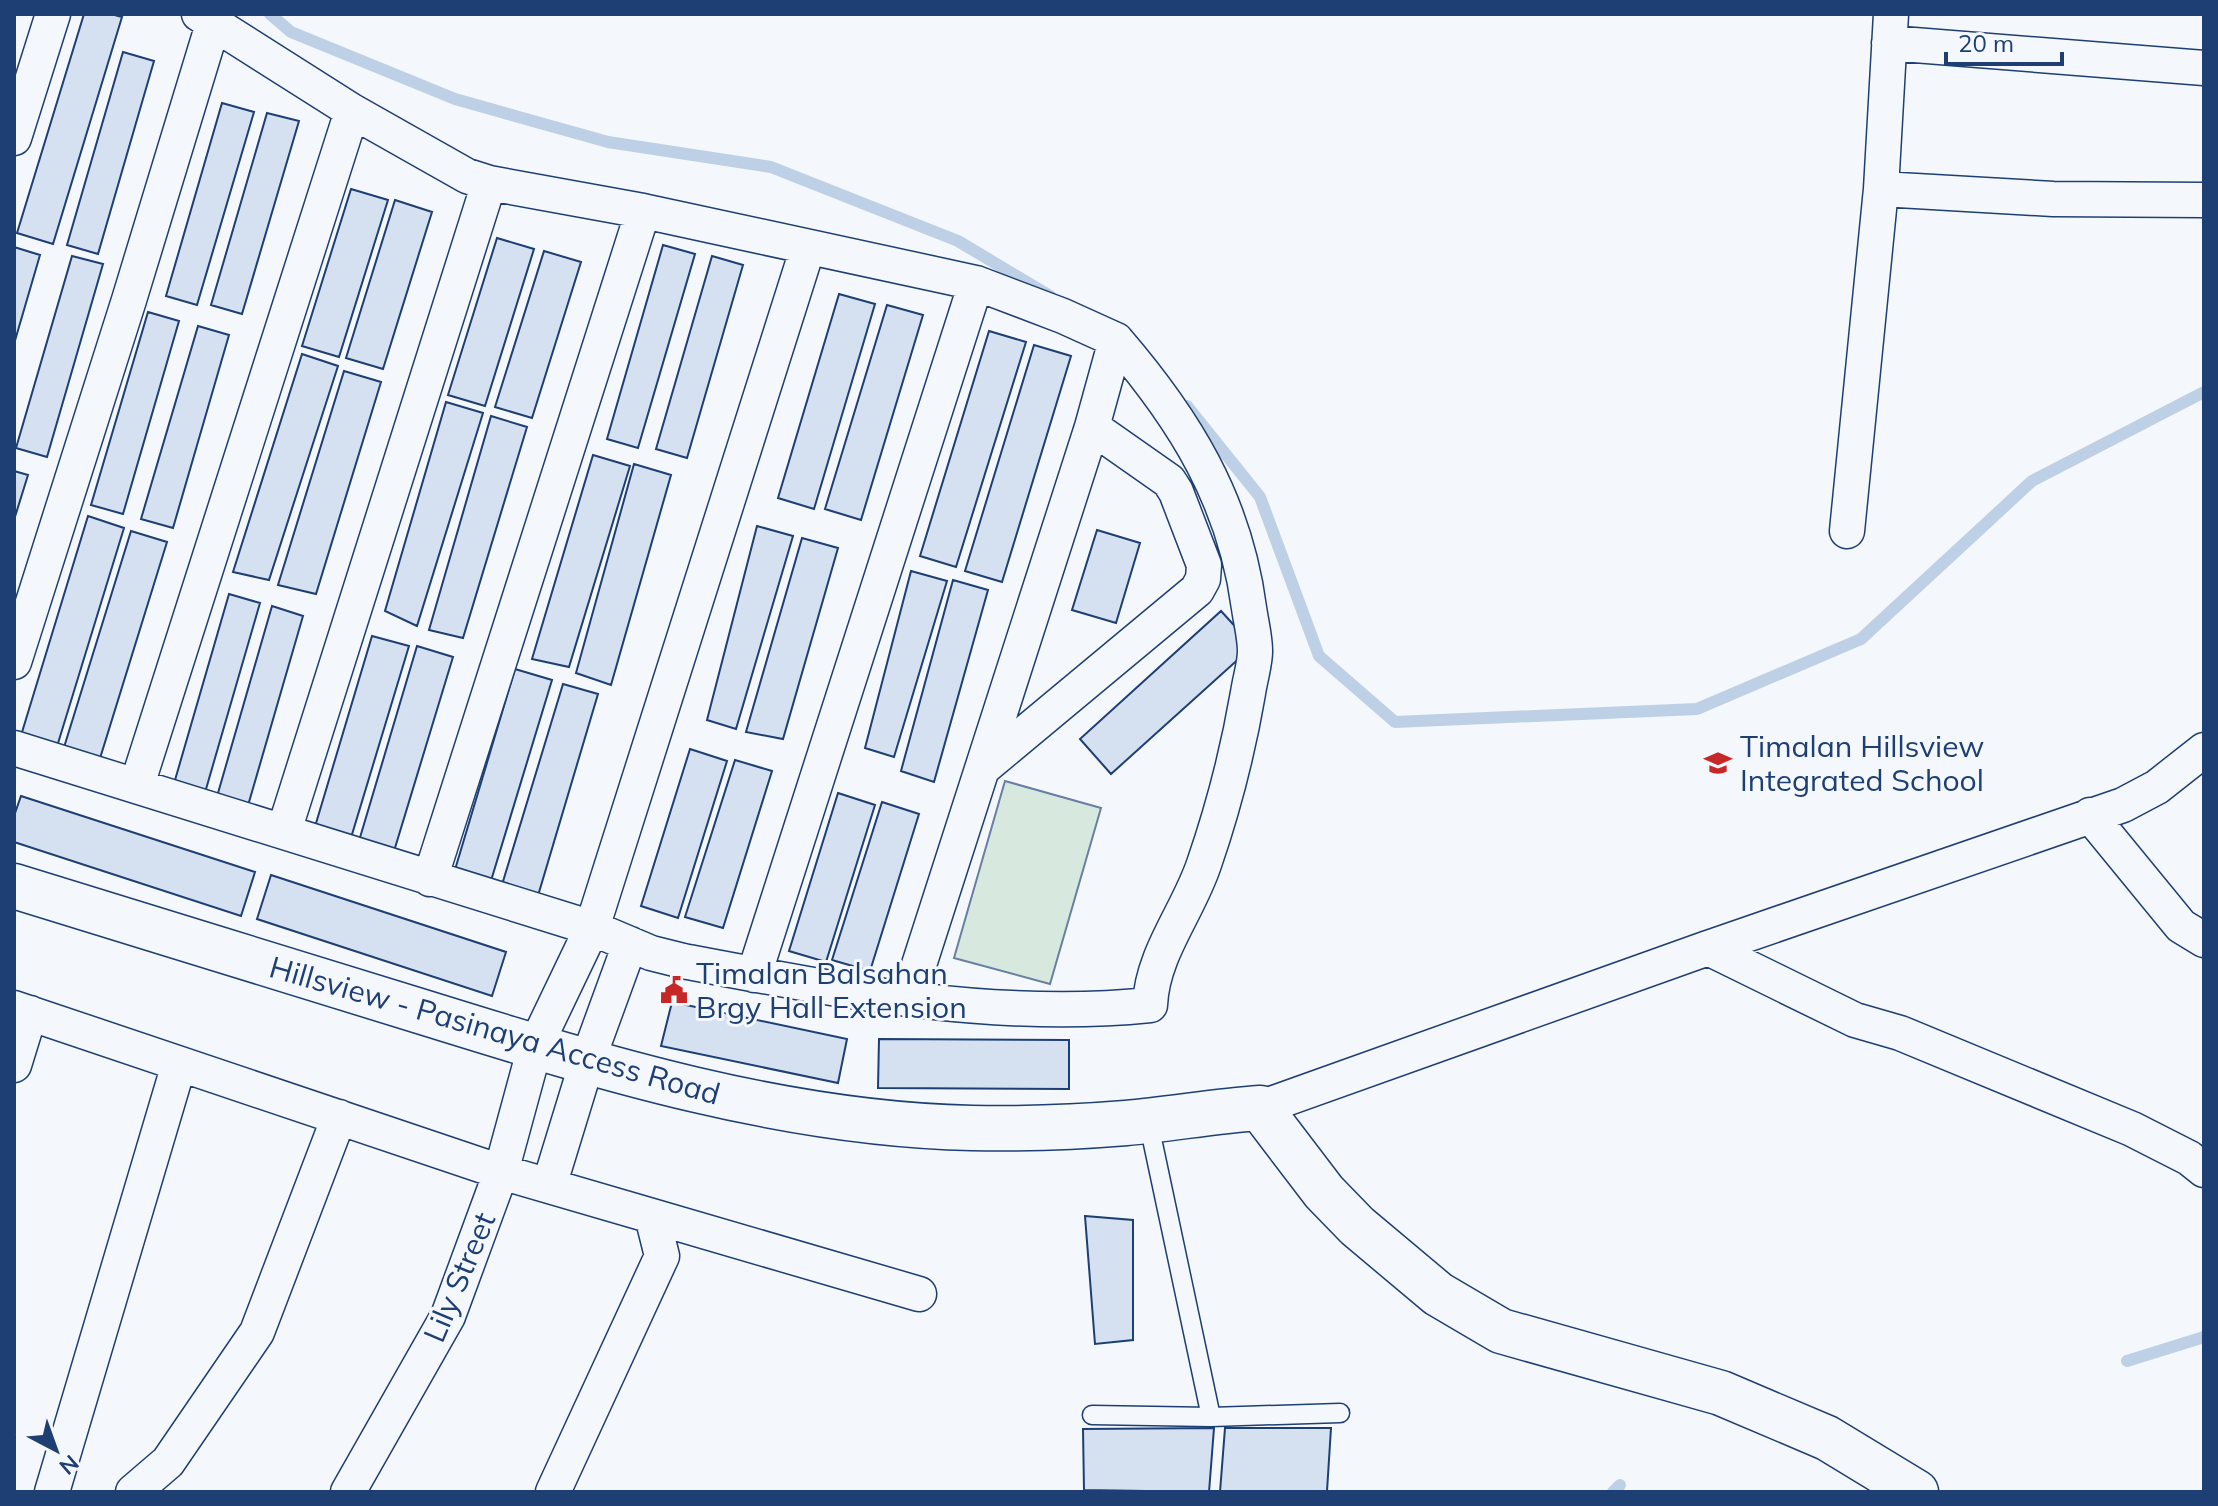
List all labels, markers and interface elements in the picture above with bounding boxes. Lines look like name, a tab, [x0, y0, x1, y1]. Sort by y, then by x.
scale bar	[1946, 16, 2062, 66]
text: 20 m	[1958, 28, 2014, 58]
place label: Timalan Hillsview Integrated School	[1740, 727, 1984, 799]
school or university icon: Timalan Hillsview Integrated School	[1703, 748, 1733, 778]
street label: Hillsview - Pasinaya Access Road	[265, 947, 725, 1113]
place label: Timalan Balsahan Brgy Hall Extension	[696, 954, 967, 1026]
public building icon: Timalan Balsahan Brgy Hall Extension	[659, 975, 689, 1005]
street label: Lily Street	[415, 1206, 503, 1348]
north arrow	[16, 1410, 96, 1490]
text: N	[54, 1449, 85, 1481]

